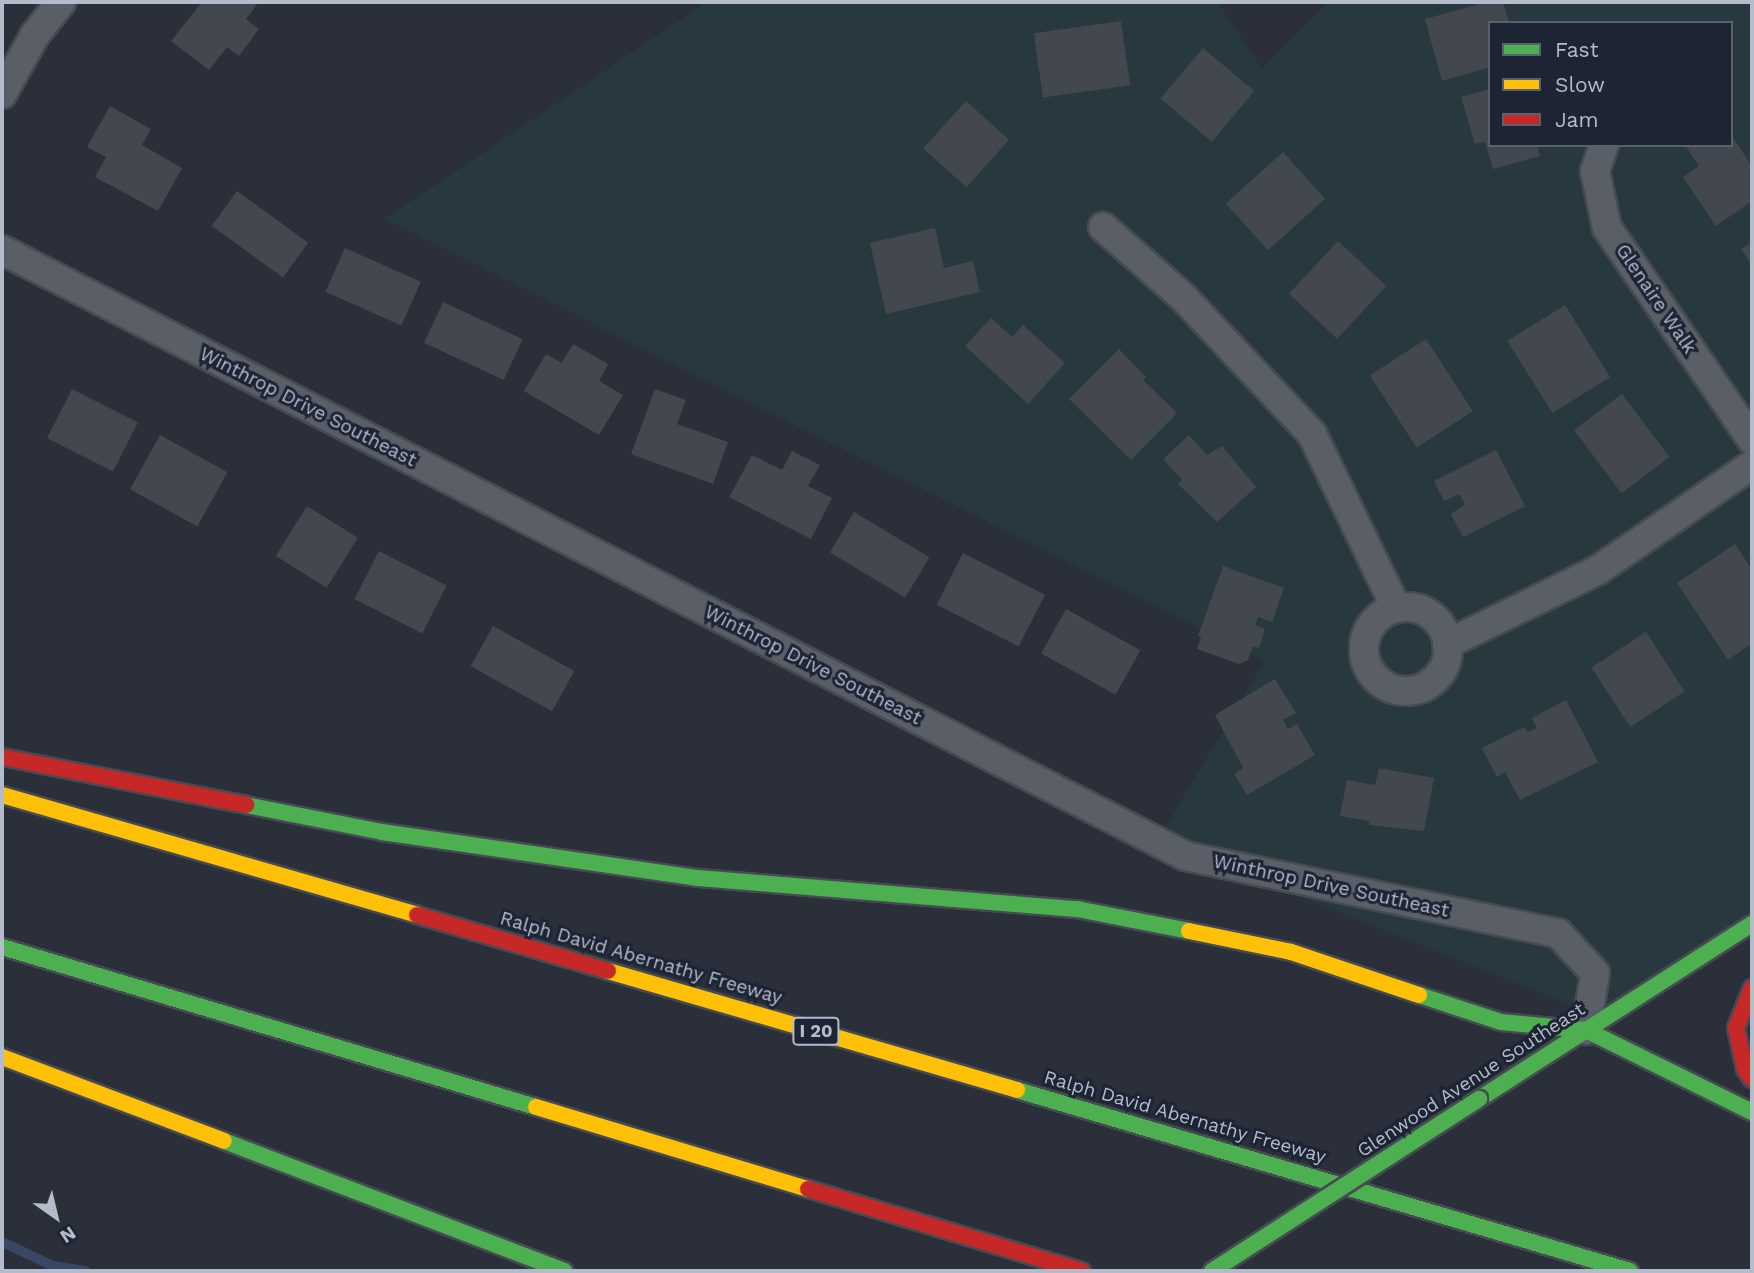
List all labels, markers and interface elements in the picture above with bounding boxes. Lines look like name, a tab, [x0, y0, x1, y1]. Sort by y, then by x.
legend	[1488, 21, 1733, 147]
text: Fast	[1555, 37, 1599, 62]
text: Slow	[1555, 72, 1605, 97]
text: Jam	[1555, 107, 1598, 132]
street label: Glenaire Walk	[1611, 240, 1701, 358]
street label: Winthrop Drive Southeast	[196, 342, 420, 472]
street label: Winthrop Drive Southeast	[701, 600, 925, 730]
street label: Winthrop Drive Southeast	[1211, 850, 1451, 922]
street label: Ralph David Abernathy Freeway	[497, 907, 785, 1009]
street label: Glenwood Avenue Southeast	[1353, 998, 1589, 1162]
road number: I 20	[792, 1016, 840, 1046]
street label: Ralph David Abernathy Freeway	[1041, 1066, 1329, 1168]
north arrow	[21, 1182, 91, 1252]
text: N	[56, 1221, 80, 1248]

